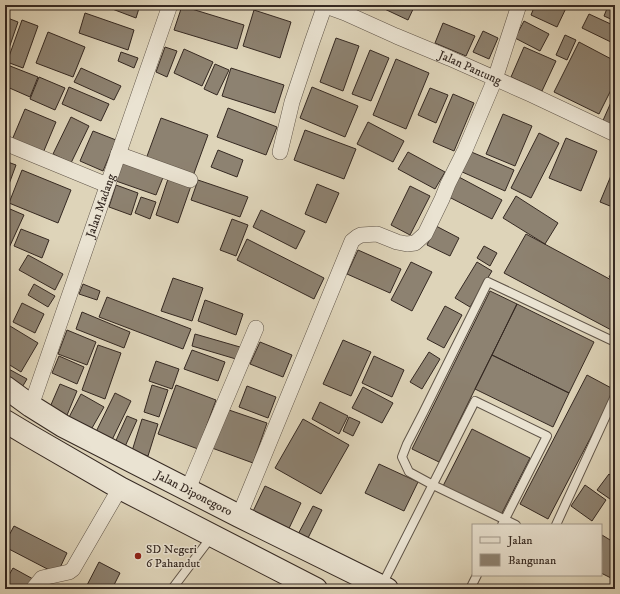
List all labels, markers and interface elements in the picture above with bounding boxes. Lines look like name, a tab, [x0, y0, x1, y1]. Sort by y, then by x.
street label: Jalan Pantung	[435, 47, 504, 88]
street label: Jalan Madang	[83, 172, 119, 241]
street label: Jalan Diponegoro	[152, 467, 235, 519]
legend	[472, 524, 602, 576]
text: Jalan	[507, 533, 533, 548]
place label: SD Negeri 6 Pahandut	[146, 542, 200, 571]
marker: SD Negeri 6 Pahandut	[133, 551, 143, 561]
text: Bangunan	[508, 553, 557, 568]

